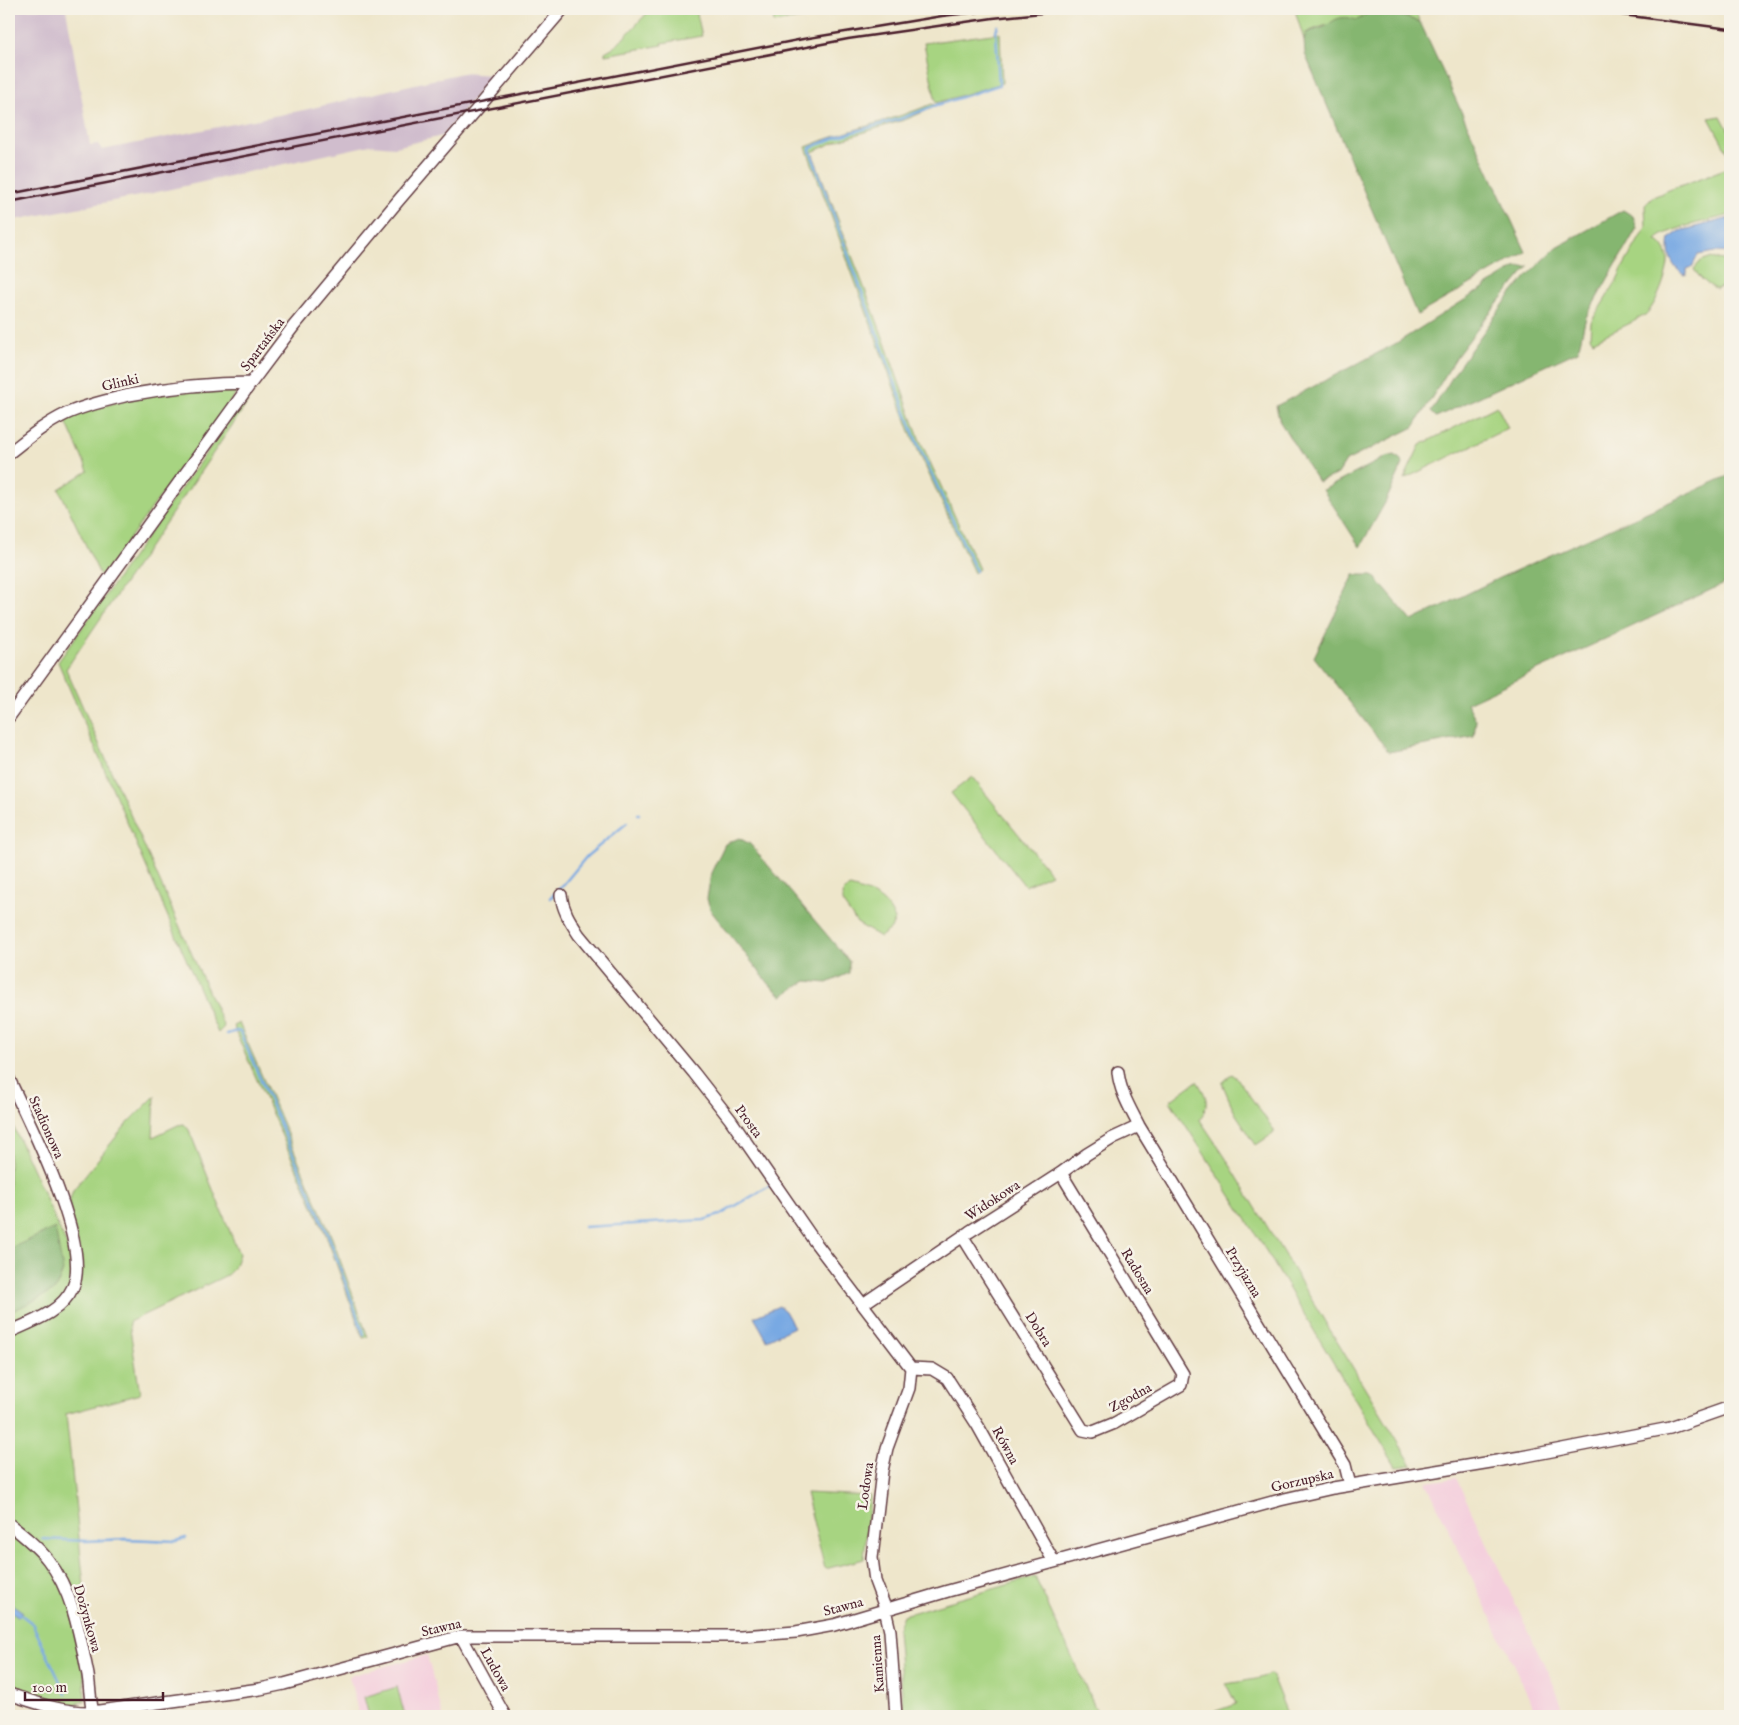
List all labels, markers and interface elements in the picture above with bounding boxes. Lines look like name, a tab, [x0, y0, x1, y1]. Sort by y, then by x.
street label: Spartańska	[237, 313, 289, 375]
street label: Glinki	[100, 370, 141, 396]
street label: Stadionowa	[24, 1093, 68, 1162]
street label: Prosta	[730, 1102, 767, 1142]
street label: Widokowa	[962, 1176, 1024, 1225]
street label: Przyjazna	[1221, 1244, 1266, 1302]
street label: Radosna	[1117, 1245, 1158, 1298]
street label: Dobra	[1021, 1309, 1056, 1351]
street label: Zgodna	[1106, 1378, 1156, 1417]
street label: Równa	[987, 1423, 1023, 1468]
street label: Lodowa	[854, 1460, 878, 1511]
street label: Gorzupska	[1269, 1465, 1336, 1497]
street label: Dożynkowa	[69, 1582, 106, 1655]
street label: Stawna	[821, 1593, 866, 1621]
street label: Stawna	[419, 1614, 464, 1641]
street label: Kamienna	[867, 1633, 889, 1694]
street label: Ludowa	[476, 1644, 515, 1695]
scale bar	[25, 1670, 162, 1702]
text: 100 m	[32, 1678, 68, 1697]

